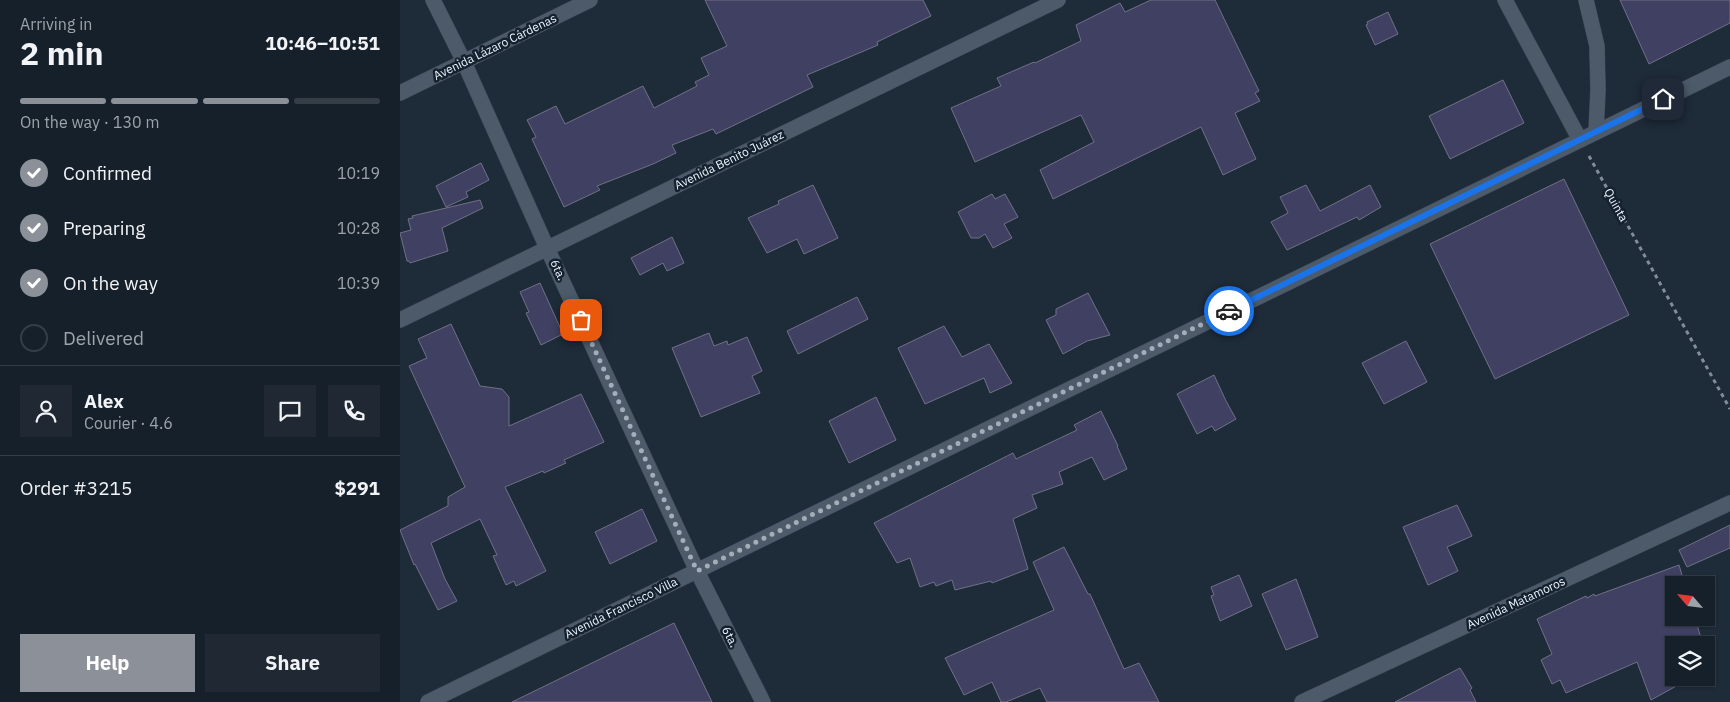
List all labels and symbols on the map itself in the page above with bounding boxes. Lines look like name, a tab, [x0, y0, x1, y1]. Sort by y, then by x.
street label: Avenida Lázaro Cárdenas	[431, 10, 559, 83]
pin	[1642, 78, 1684, 120]
street label: Avenida Benito Juárez	[672, 126, 786, 193]
street label: Quinta	[1601, 185, 1632, 225]
street label: 6ta.	[547, 257, 570, 283]
courier	[1204, 286, 1254, 336]
pin	[560, 299, 602, 341]
street label: Avenida Francisco Villa	[562, 573, 680, 641]
street label: Avenida Matamoros	[1464, 573, 1567, 632]
north arrow	[1665, 576, 1715, 626]
street label: 6ta.	[719, 624, 742, 650]

